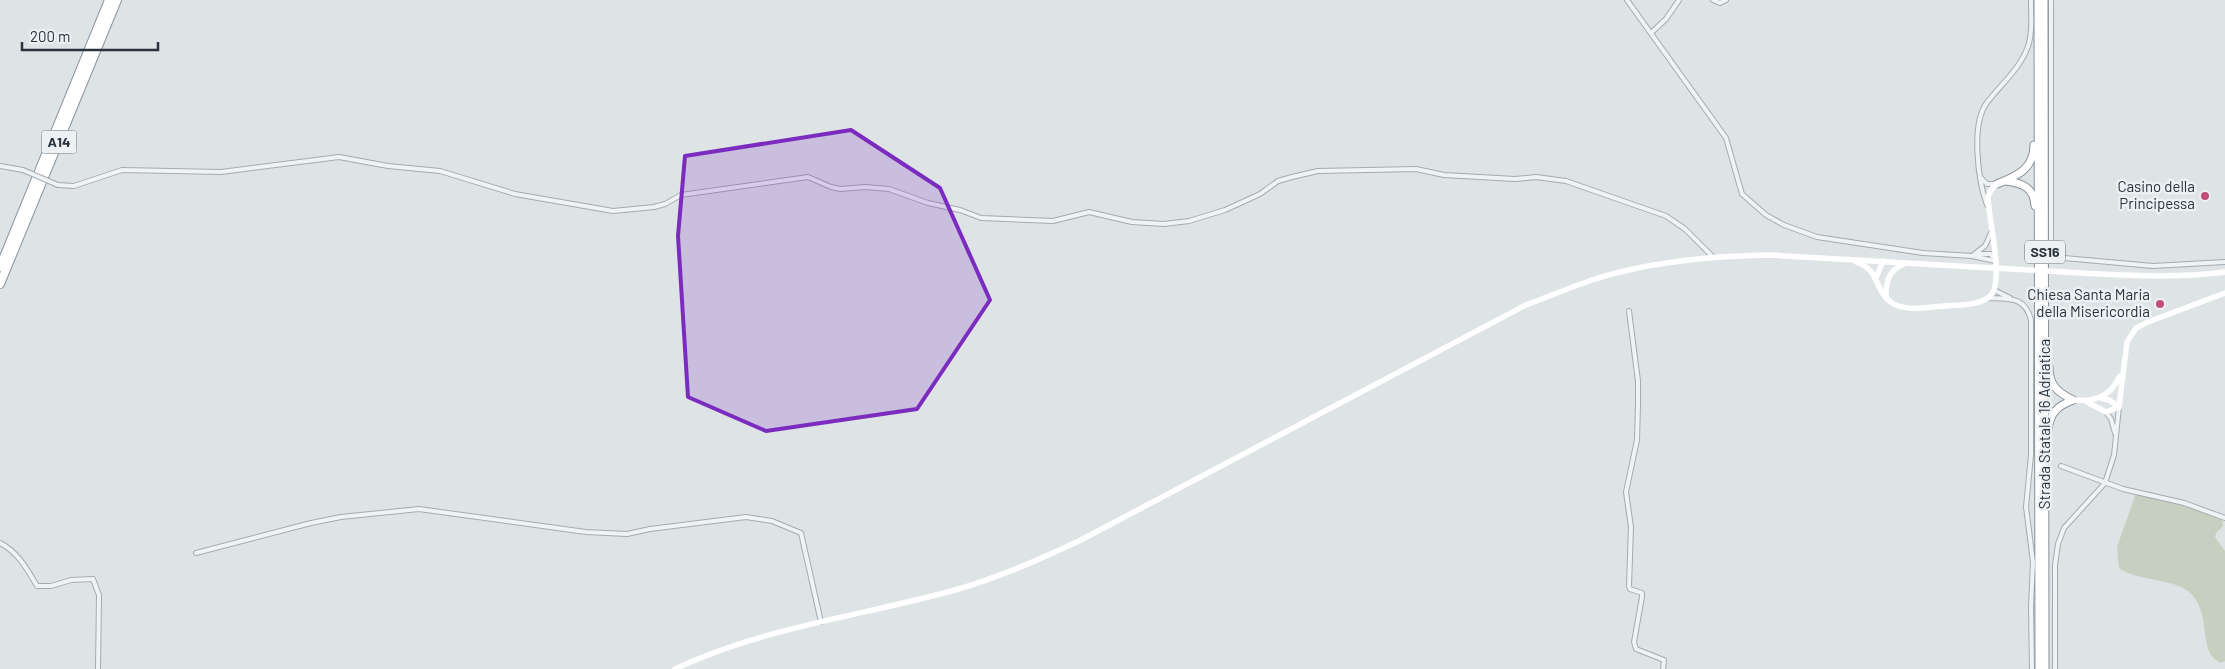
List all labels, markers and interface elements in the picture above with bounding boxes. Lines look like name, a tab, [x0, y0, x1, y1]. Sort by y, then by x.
scale bar	[22, 20, 159, 52]
text: 200 m	[30, 27, 70, 45]
road number: A14	[42, 130, 76, 154]
place label: Casino della Principessa	[2117, 177, 2195, 212]
marker: Casino della Principessa	[2199, 190, 2211, 202]
road number: SS16	[2025, 240, 2065, 264]
place label: Chiesa Santa Maria della Misericordia	[2027, 285, 2150, 320]
marker: Chiesa Santa Maria della Misericordia	[2154, 298, 2166, 310]
street label: Strada Statale 16 Adriatica	[2035, 339, 2053, 509]

